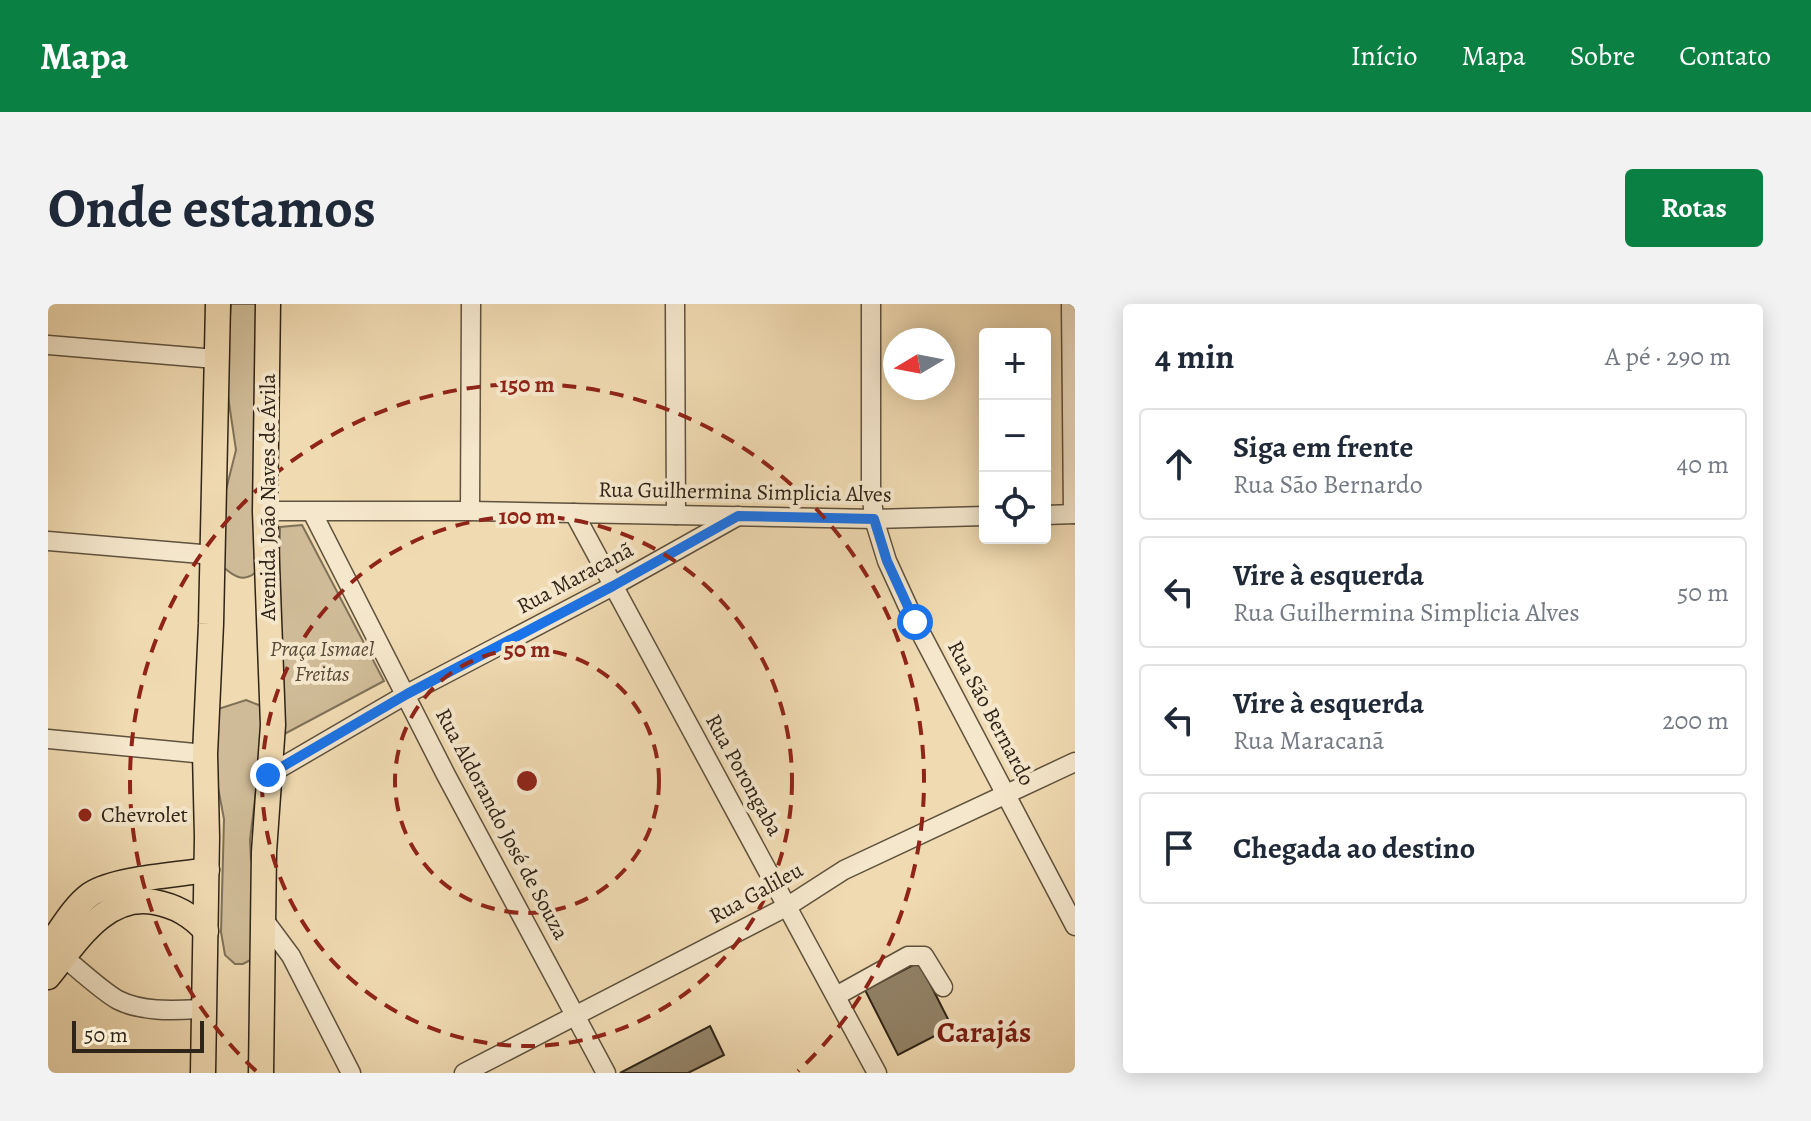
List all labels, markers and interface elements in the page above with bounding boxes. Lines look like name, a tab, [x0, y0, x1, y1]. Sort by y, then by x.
text: Mapa	[40, 30, 129, 82]
text: Início	[1351, 37, 1418, 75]
text: Mapa	[1462, 37, 1526, 75]
text: Sobre	[1570, 37, 1635, 75]
text: Contato	[1679, 37, 1771, 75]
button: Rotas	[1625, 169, 1763, 247]
text: Onde estamos	[48, 170, 376, 246]
north arrow	[883, 328, 955, 400]
map controls	[979, 328, 1051, 544]
button: +	[979, 328, 1051, 400]
text: 4 min	[1155, 333, 1234, 380]
text: A pé · 290 m	[1605, 339, 1731, 374]
text: 150 m	[499, 368, 555, 400]
street label: Avenida João Naves de Ávila	[253, 373, 283, 621]
button: −	[979, 400, 1051, 472]
text: Siga em frente	[1233, 427, 1413, 467]
icon: ahead	[1157, 442, 1201, 486]
text: 40 m	[1677, 447, 1729, 482]
text: Rua São Bernardo	[1233, 467, 1423, 502]
button: locate	[979, 472, 1051, 544]
street label: Rua Guilhermina Simplicia Alves	[598, 474, 892, 510]
text: 100 m	[498, 500, 556, 532]
street label: Rua Maracanã	[511, 534, 639, 621]
text: Vire à esquerda	[1233, 555, 1424, 595]
icon: left	[1157, 570, 1201, 614]
text: 50 m	[1677, 575, 1729, 610]
text: Rua Guilhermina Simplicia Alves	[1233, 595, 1580, 630]
route start	[897, 604, 933, 640]
text: 50 m	[504, 633, 550, 665]
park label: Praça Ismael Freitas	[270, 634, 375, 689]
street label: Rua São Bernardo	[940, 635, 1042, 791]
text: Vire à esquerda	[1233, 683, 1424, 723]
icon: left	[1157, 698, 1201, 742]
street label: Rua Aldorando José de Souza	[428, 703, 576, 946]
text: 200 m	[1662, 703, 1729, 738]
street label: Rua Porongaba	[698, 709, 790, 842]
text: Rua Maracanã	[1233, 723, 1384, 758]
route end	[250, 757, 286, 793]
centre of rings	[513, 767, 541, 795]
place label: Chevrolet	[101, 800, 188, 830]
marker: Chevrolet	[76, 806, 94, 824]
icon: arrive	[1157, 826, 1201, 870]
text: Chegada ao destino	[1233, 828, 1475, 868]
street label: Rua Galileu	[704, 855, 808, 931]
district label: Carajás	[937, 1012, 1031, 1052]
scale bar	[72, 1017, 204, 1053]
text: 50 m	[84, 1020, 128, 1050]

